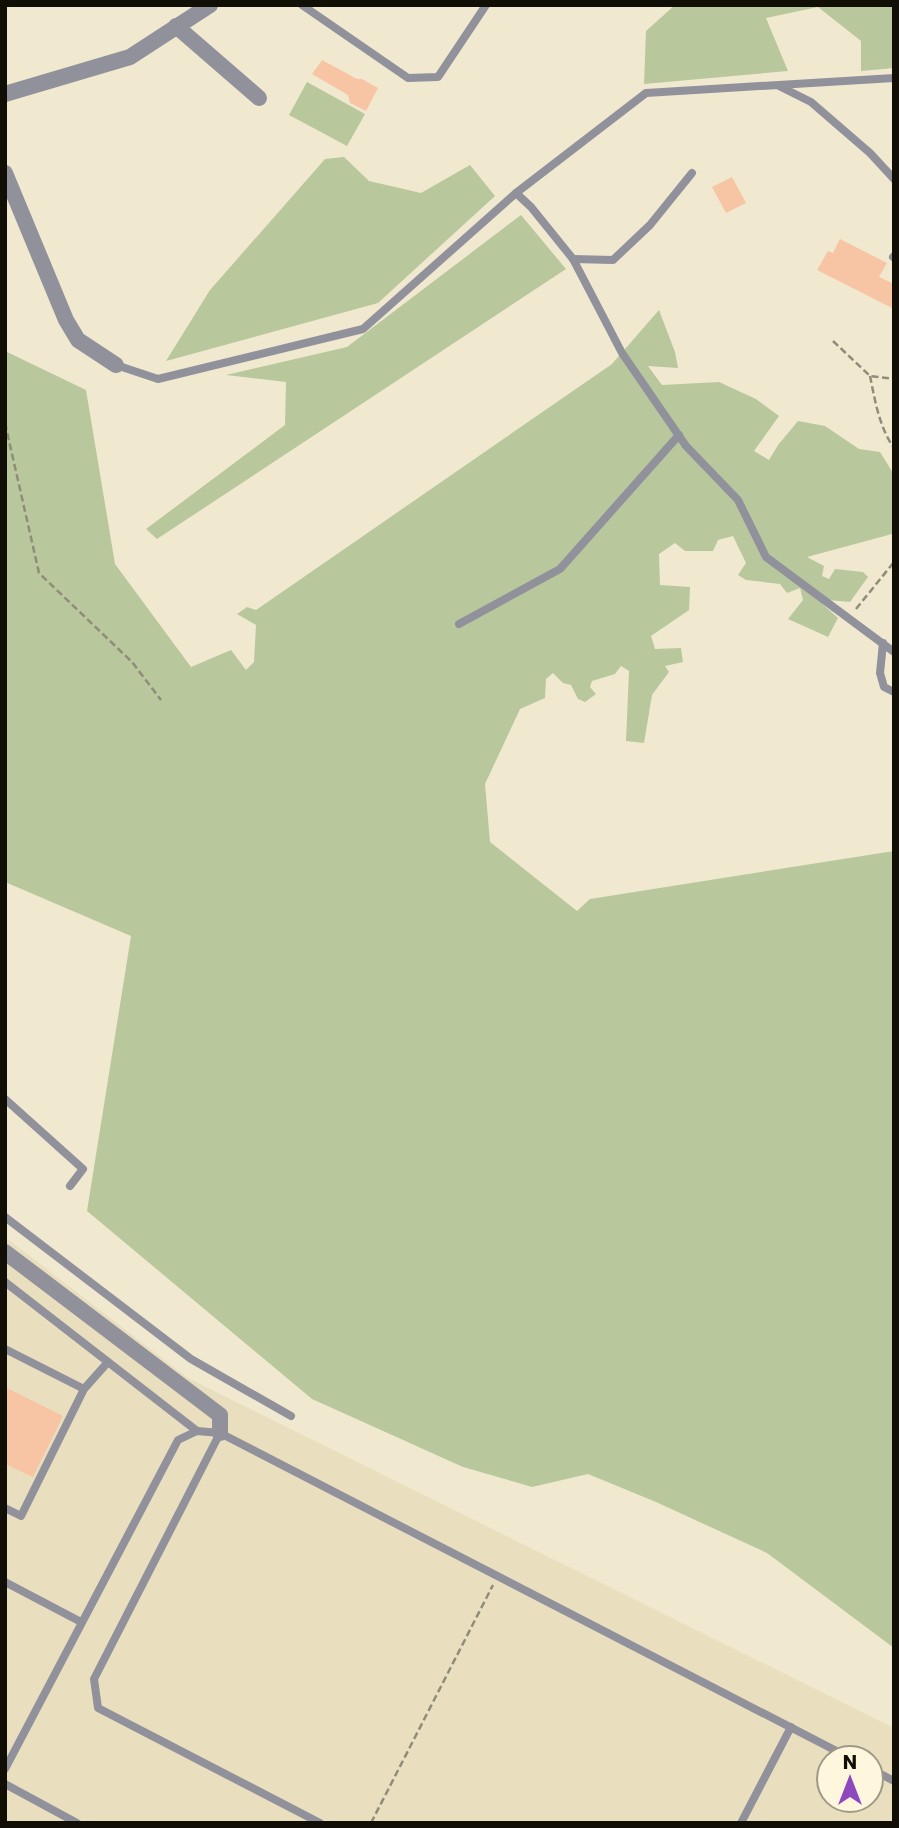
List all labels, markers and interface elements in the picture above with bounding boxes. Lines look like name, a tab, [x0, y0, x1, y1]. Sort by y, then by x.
north arrow	[815, 1744, 885, 1814]
text: N	[843, 1749, 857, 1776]

